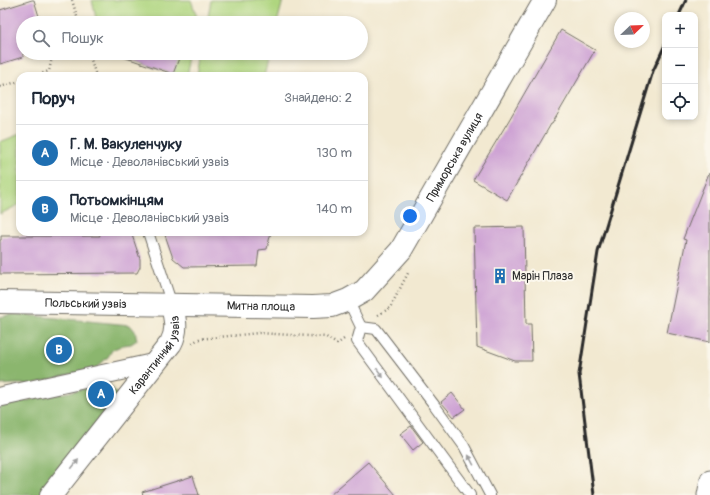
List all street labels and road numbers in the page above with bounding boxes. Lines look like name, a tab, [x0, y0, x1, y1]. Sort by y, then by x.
street label: Приморська вулиця	[423, 110, 486, 204]
street label: Польський узвіз	[45, 295, 127, 312]
street label: Митна площа	[227, 298, 296, 314]
street label: Карантинний узвіз	[126, 314, 183, 397]

